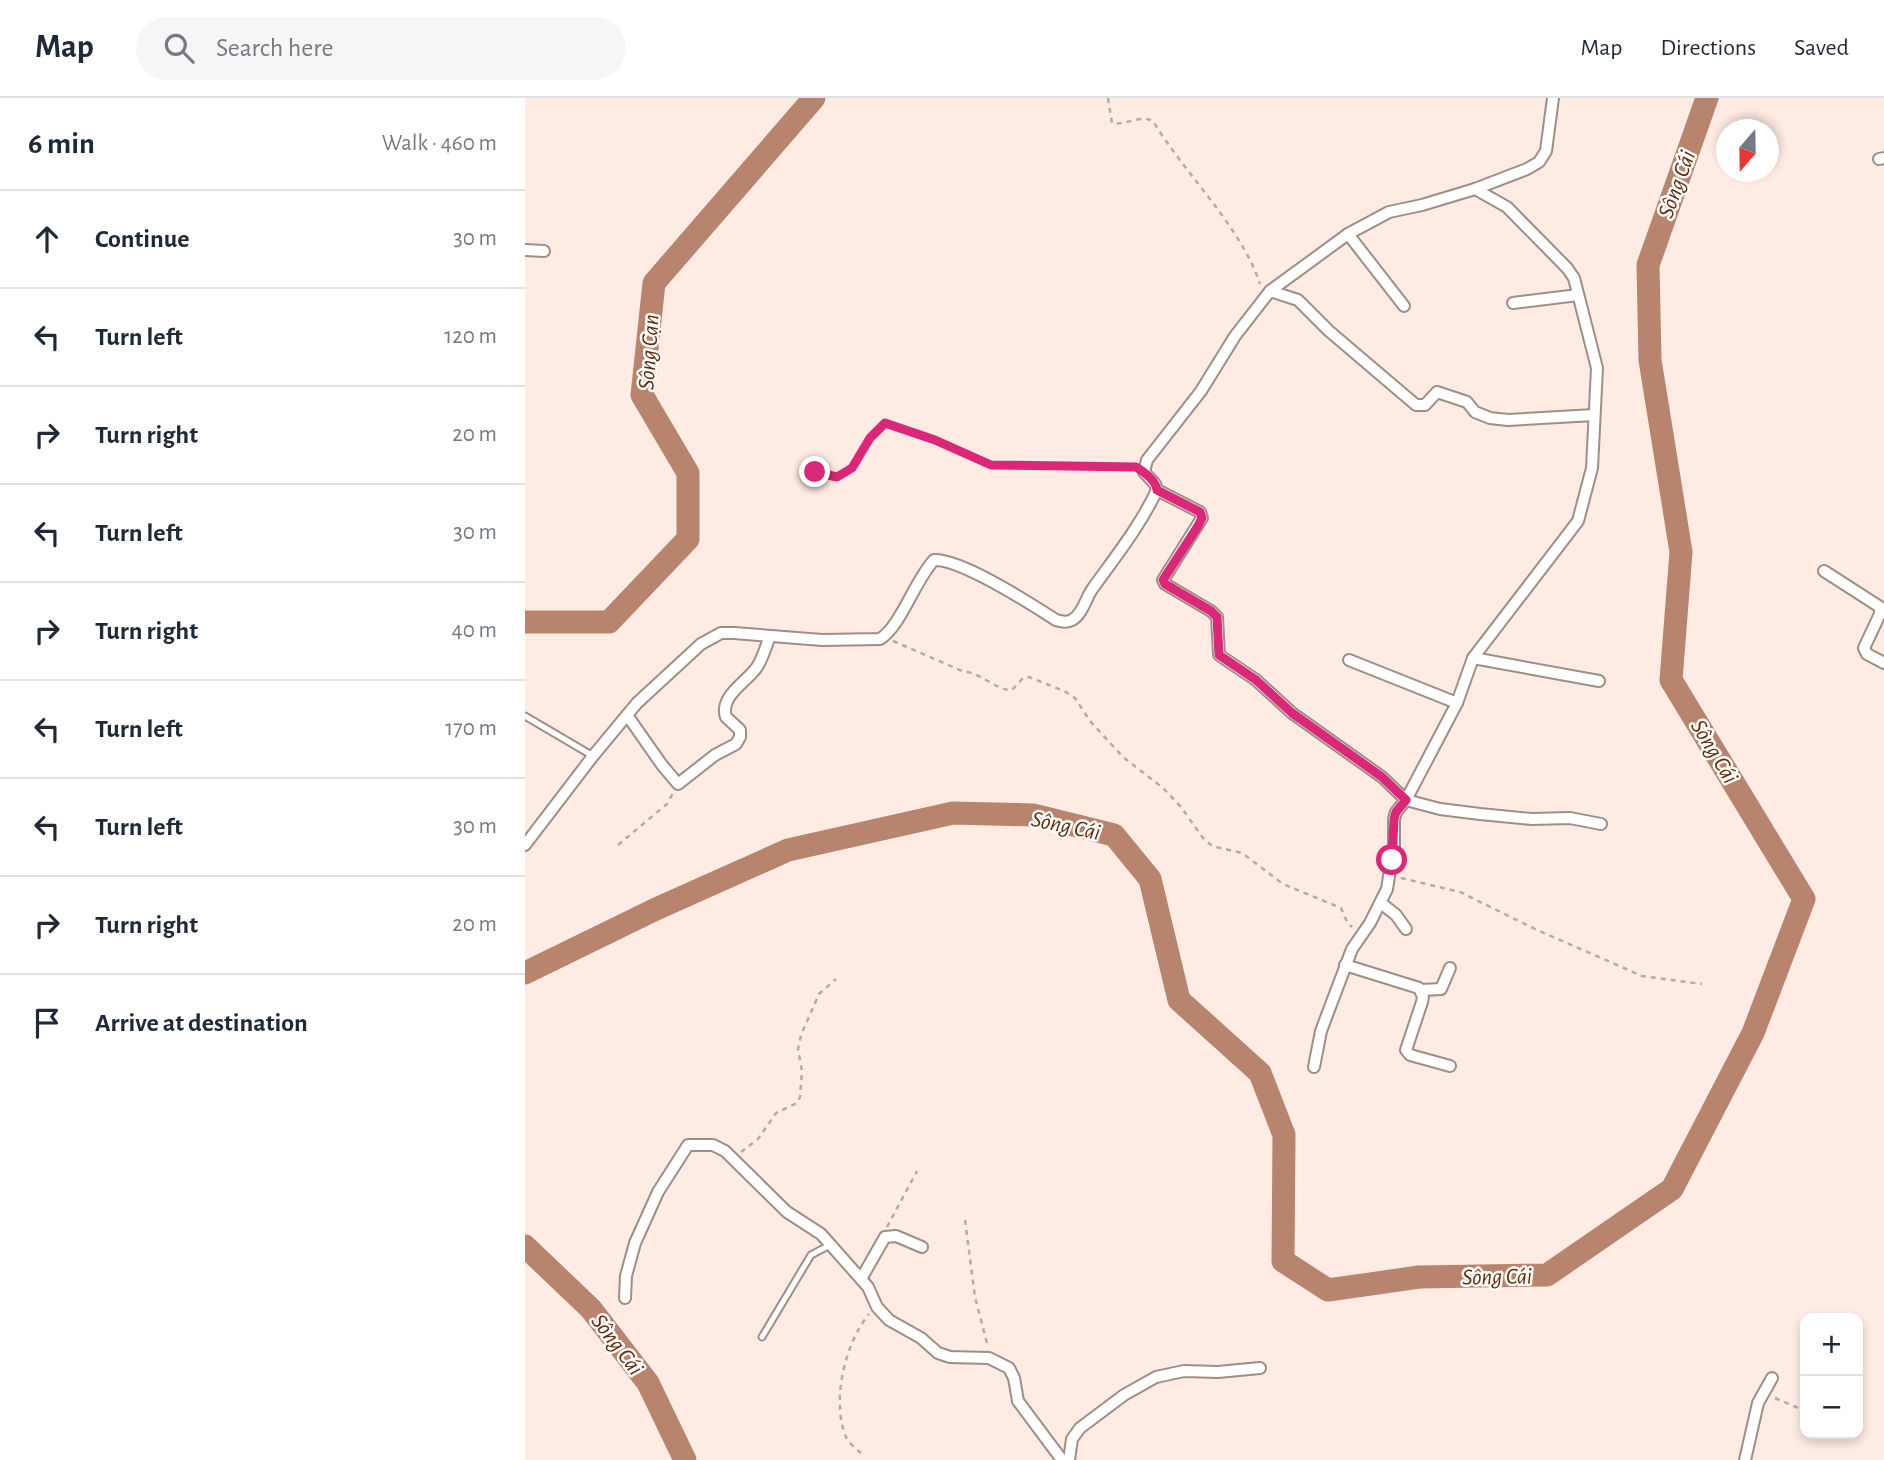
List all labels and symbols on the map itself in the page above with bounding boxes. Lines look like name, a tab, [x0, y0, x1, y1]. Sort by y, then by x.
north arrow	[1716, 119, 1779, 182]
water label: Sông Cái	[1655, 148, 1700, 221]
water label: Sông Cạn	[635, 314, 664, 391]
route end	[799, 456, 830, 487]
water label: Sông Cái	[1686, 716, 1742, 788]
water label: Sông Cái	[1029, 808, 1102, 845]
route start	[1376, 844, 1407, 875]
water label: Sông Cái	[1462, 1265, 1532, 1290]
water label: Sông Cái	[587, 1310, 647, 1380]

